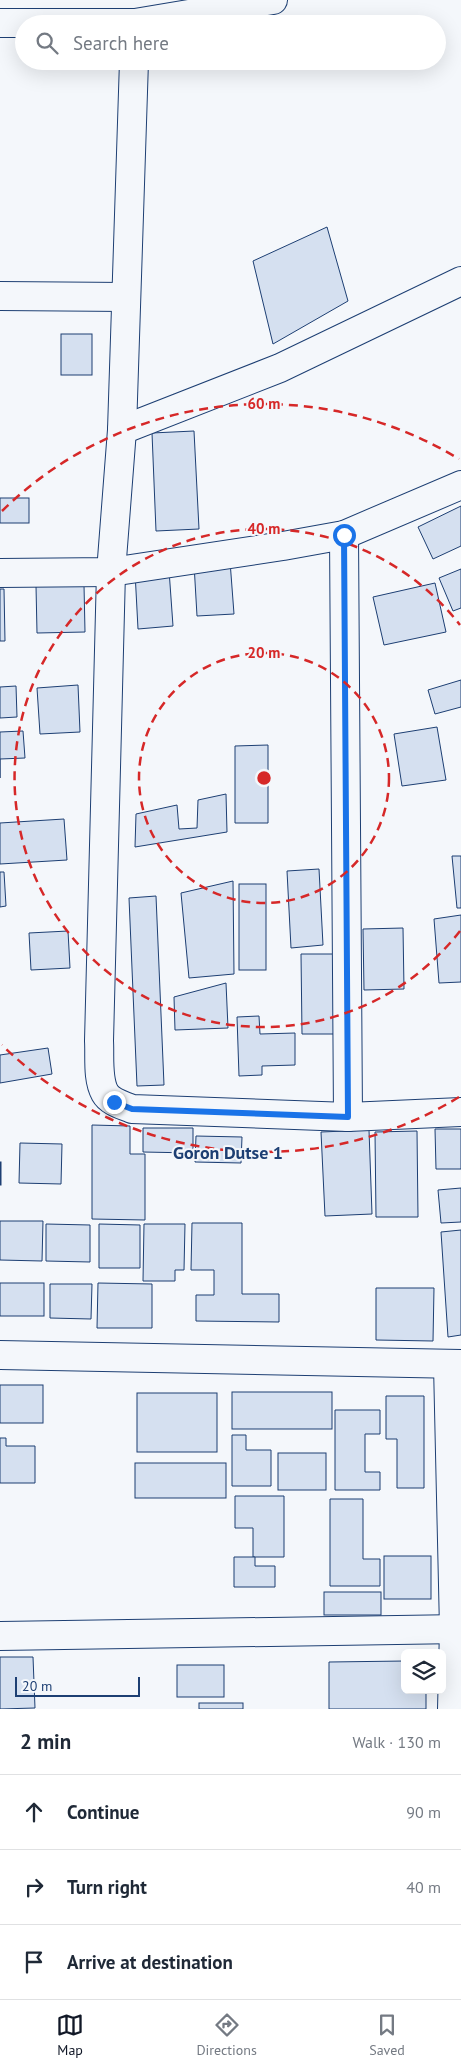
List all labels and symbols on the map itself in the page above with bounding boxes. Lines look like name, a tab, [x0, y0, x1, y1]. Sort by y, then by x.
text: 60 m	[248, 394, 280, 413]
text: 40 m	[248, 519, 280, 538]
route start	[333, 524, 356, 547]
text: 20 m	[248, 643, 280, 662]
centre of rings	[255, 769, 273, 787]
route end	[103, 1091, 126, 1114]
district label: Goron Dutse 1	[173, 1141, 283, 1164]
scale bar	[15, 1674, 140, 1697]

